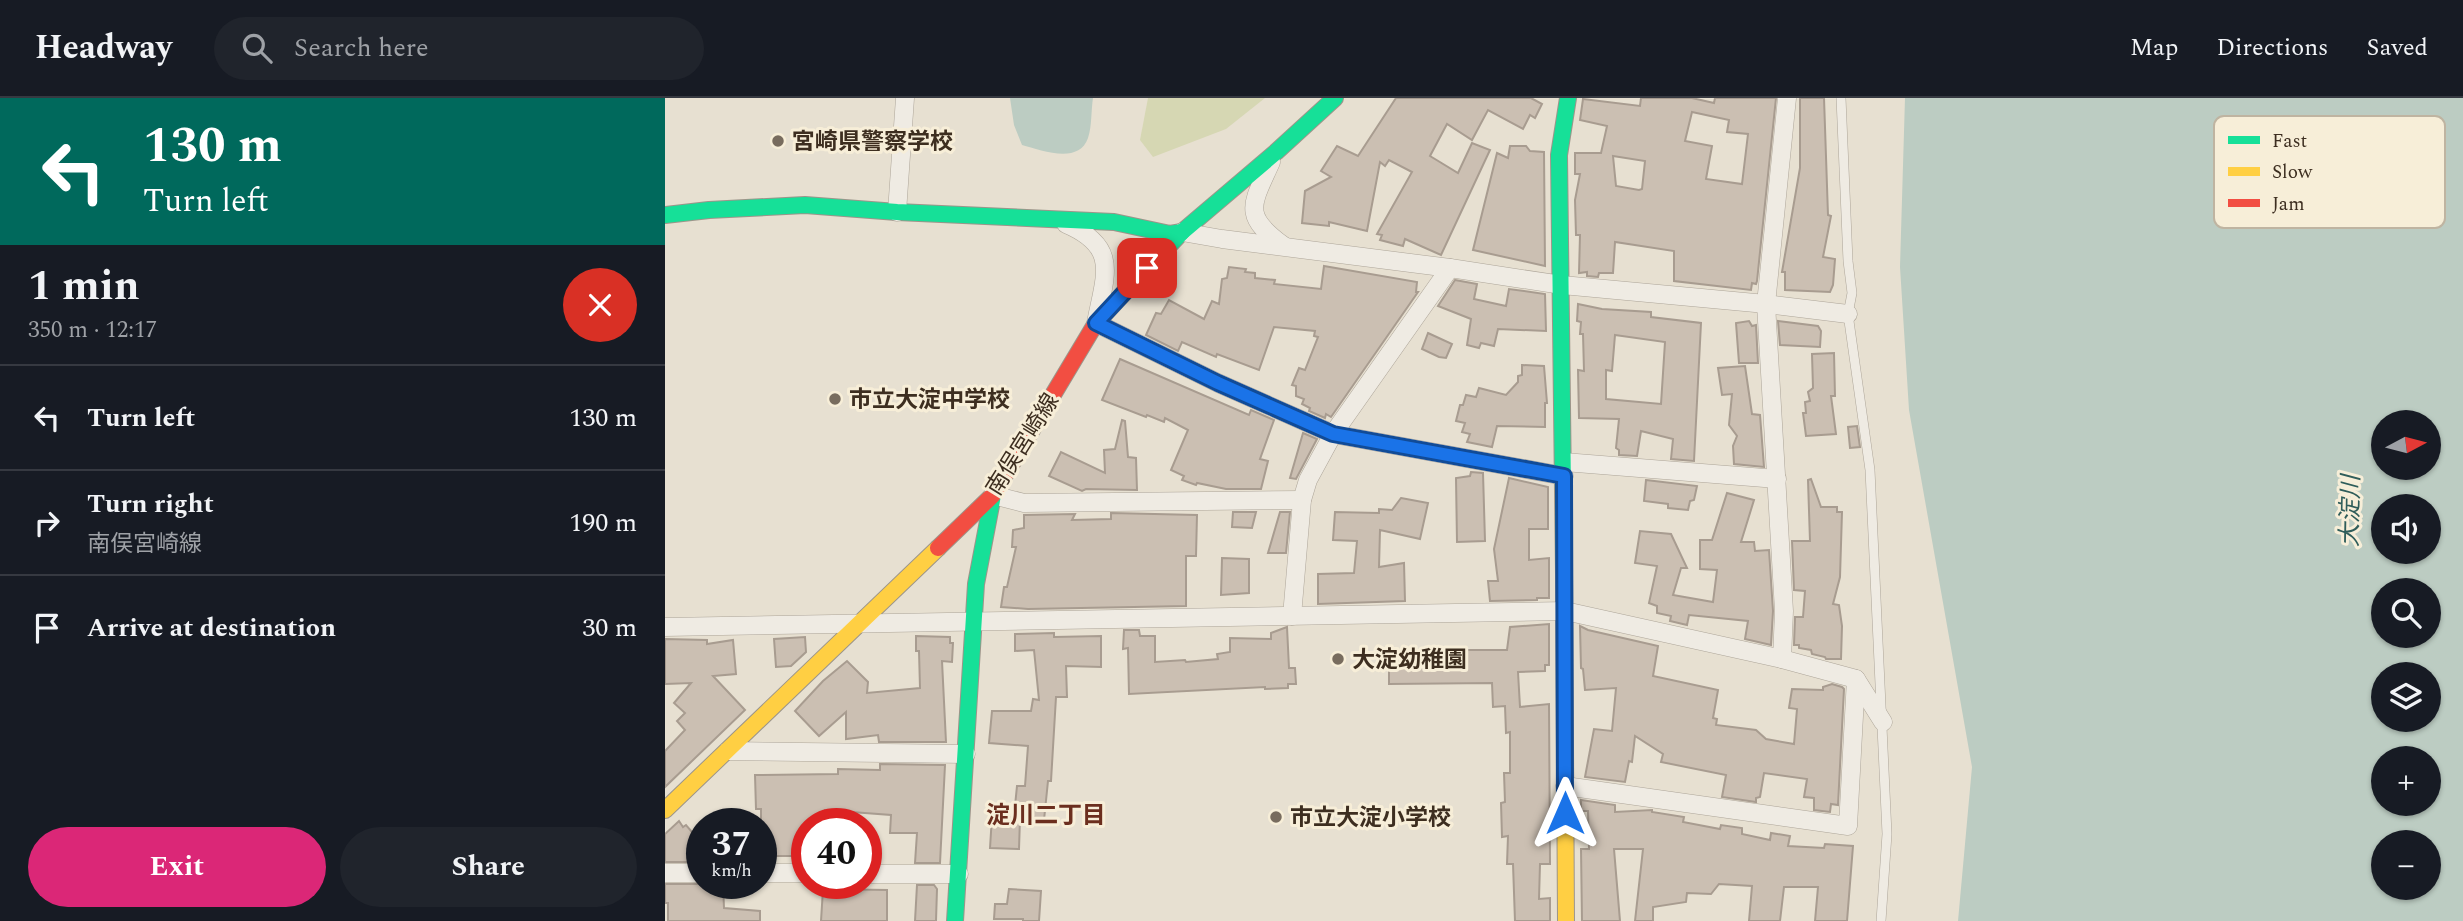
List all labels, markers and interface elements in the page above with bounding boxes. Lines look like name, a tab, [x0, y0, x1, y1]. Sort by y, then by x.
search box	[214, 17, 704, 80]
text: Headway	[35, 23, 172, 73]
text: Search here	[294, 28, 429, 68]
icon: search	[238, 29, 276, 67]
text: Map	[2130, 30, 2178, 66]
text: Directions	[2216, 30, 2328, 66]
text: Saved	[2366, 30, 2428, 66]
text: 130 m	[143, 109, 282, 184]
legend	[2214, 116, 2445, 228]
place label: 宮崎県警察学校	[792, 125, 953, 160]
icon: left	[28, 126, 119, 217]
text: Fast	[2272, 127, 2308, 156]
marker: 宮崎県警察学校	[770, 133, 786, 149]
text: Slow	[2272, 158, 2313, 187]
text: Turn left	[143, 177, 269, 226]
text: Jam	[2272, 190, 2304, 219]
pin	[1117, 238, 1177, 298]
icon: arrive	[1128, 249, 1166, 287]
text: 1 min	[28, 255, 140, 318]
button: close	[563, 268, 637, 342]
text: 350 m · 12:17	[28, 313, 157, 348]
place label: 市立大淀中学校	[849, 383, 1010, 418]
street label: 南俣宮崎線	[978, 387, 1069, 503]
marker: 市立大淀中学校	[827, 391, 843, 407]
text: Turn left	[87, 398, 195, 438]
text: 130 m	[569, 398, 637, 438]
icon: left	[28, 399, 66, 437]
north arrow	[2371, 410, 2441, 480]
map controls	[2371, 410, 2441, 900]
water label: 大淀川	[2332, 472, 2370, 547]
text: Turn right	[87, 484, 214, 524]
button: sound	[2371, 494, 2441, 564]
text: 190 m	[569, 503, 637, 543]
icon: right	[28, 504, 66, 542]
text: 南俣宮崎線	[87, 527, 202, 562]
button: search	[2371, 578, 2441, 648]
text: Arrive at destination	[87, 608, 336, 648]
text: 30 m	[582, 608, 637, 648]
icon: arrive	[28, 609, 66, 647]
place label: 大淀幼稚園	[1352, 643, 1467, 678]
marker: 大淀幼稚園	[1330, 651, 1346, 667]
button: layers	[2371, 662, 2441, 732]
button: +	[2371, 746, 2441, 816]
position arrow	[1528, 776, 1602, 850]
district label: 淀川二丁目	[986, 798, 1106, 834]
place label: 市立大淀小学校	[1290, 801, 1451, 836]
speed limit sign: 40	[791, 808, 882, 899]
marker: 市立大淀小学校	[1268, 809, 1284, 825]
text: 37	[712, 818, 751, 871]
button: Exit	[28, 827, 326, 907]
button: Share	[340, 827, 637, 907]
button: −	[2371, 830, 2441, 900]
text: km/h	[711, 857, 752, 884]

